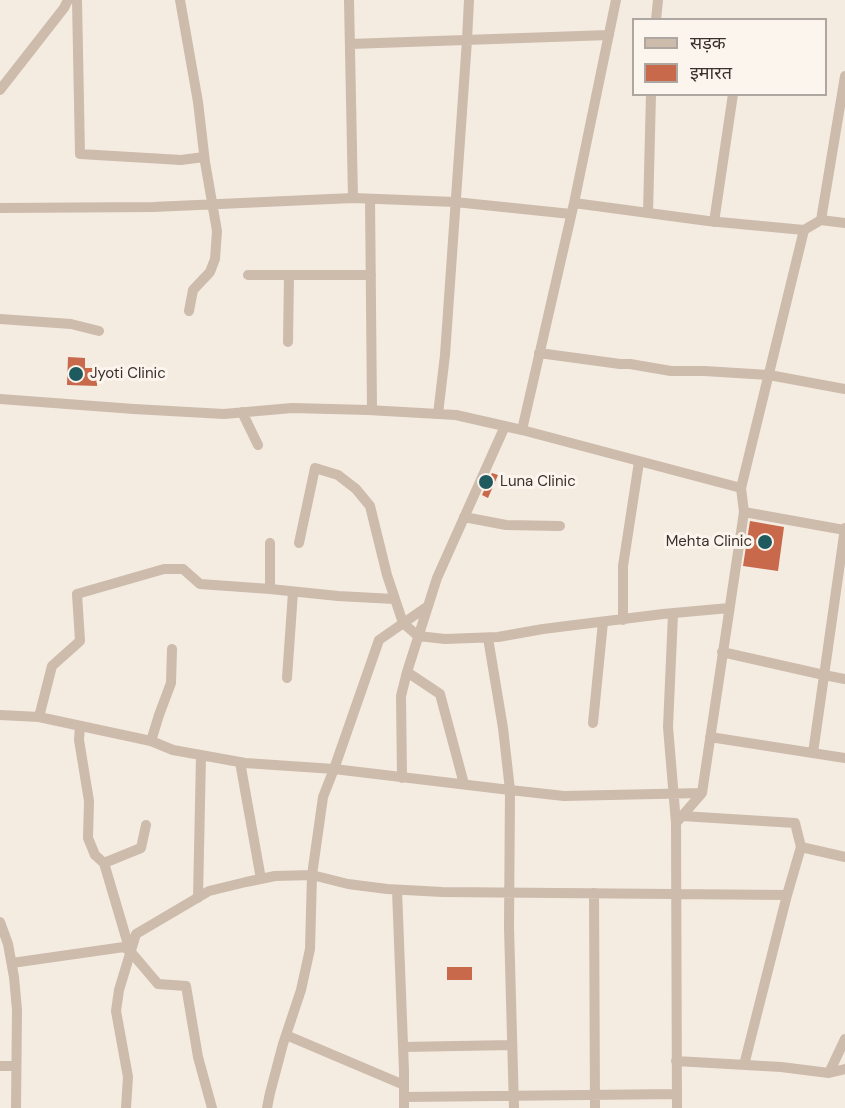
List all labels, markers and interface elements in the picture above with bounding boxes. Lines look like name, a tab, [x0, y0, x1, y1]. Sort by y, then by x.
legend	[632, 18, 827, 96]
text: सड़क	[690, 31, 726, 55]
text: इमारत	[690, 61, 732, 85]
marker: Jyoti Clinic	[67, 365, 85, 383]
place label: Jyoti Clinic	[90, 365, 166, 383]
marker: Luna Clinic	[477, 473, 495, 491]
place label: Luna Clinic	[500, 473, 576, 491]
place label: Mehta Clinic	[666, 533, 752, 551]
marker: Mehta Clinic	[756, 533, 774, 551]

